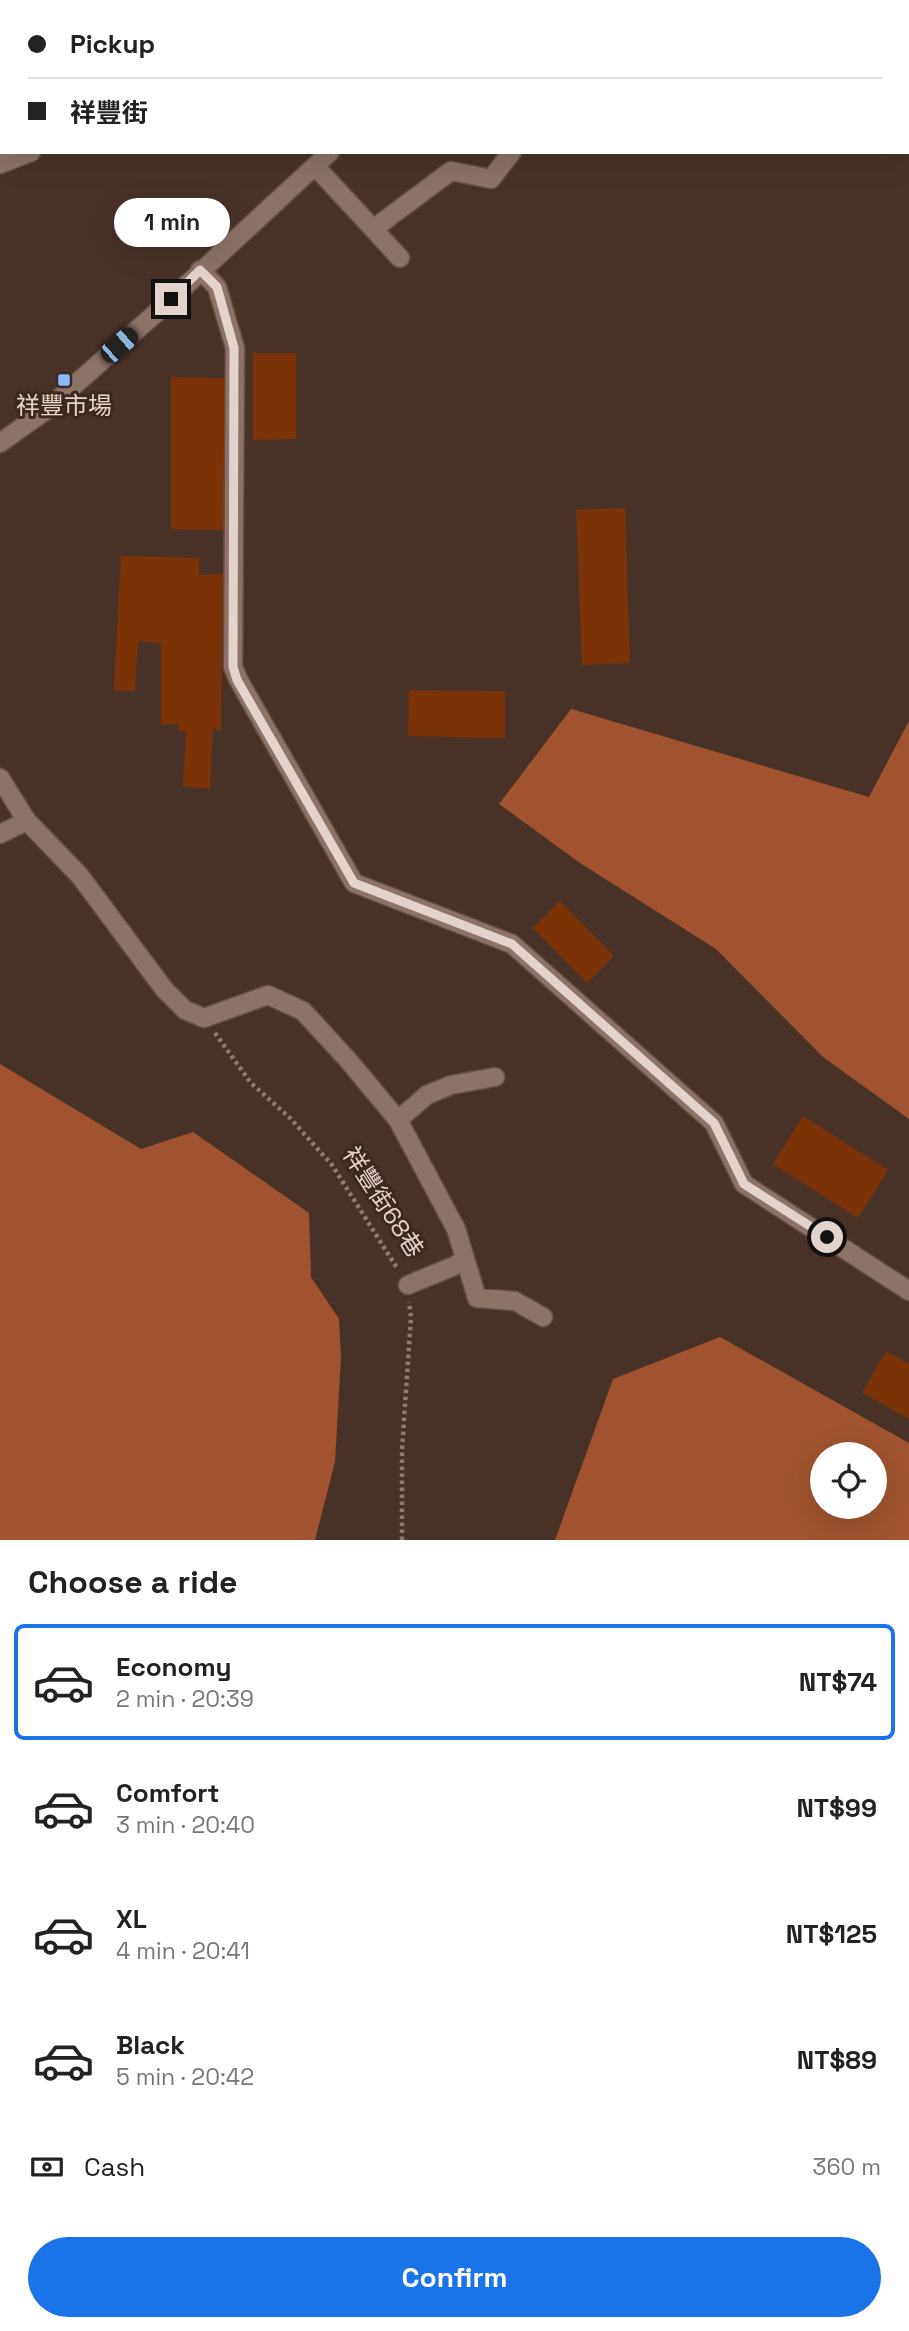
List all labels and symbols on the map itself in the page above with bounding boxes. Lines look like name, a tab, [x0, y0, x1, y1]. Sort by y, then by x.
callout: 1 min	[113, 198, 229, 246]
route end	[155, 283, 187, 315]
car	[97, 323, 142, 367]
marker: 祥豐市場	[56, 372, 72, 388]
place label: 祥豐市場	[16, 390, 112, 421]
street label: 祥豐街68巷	[336, 1141, 431, 1263]
route start	[811, 1221, 843, 1253]

